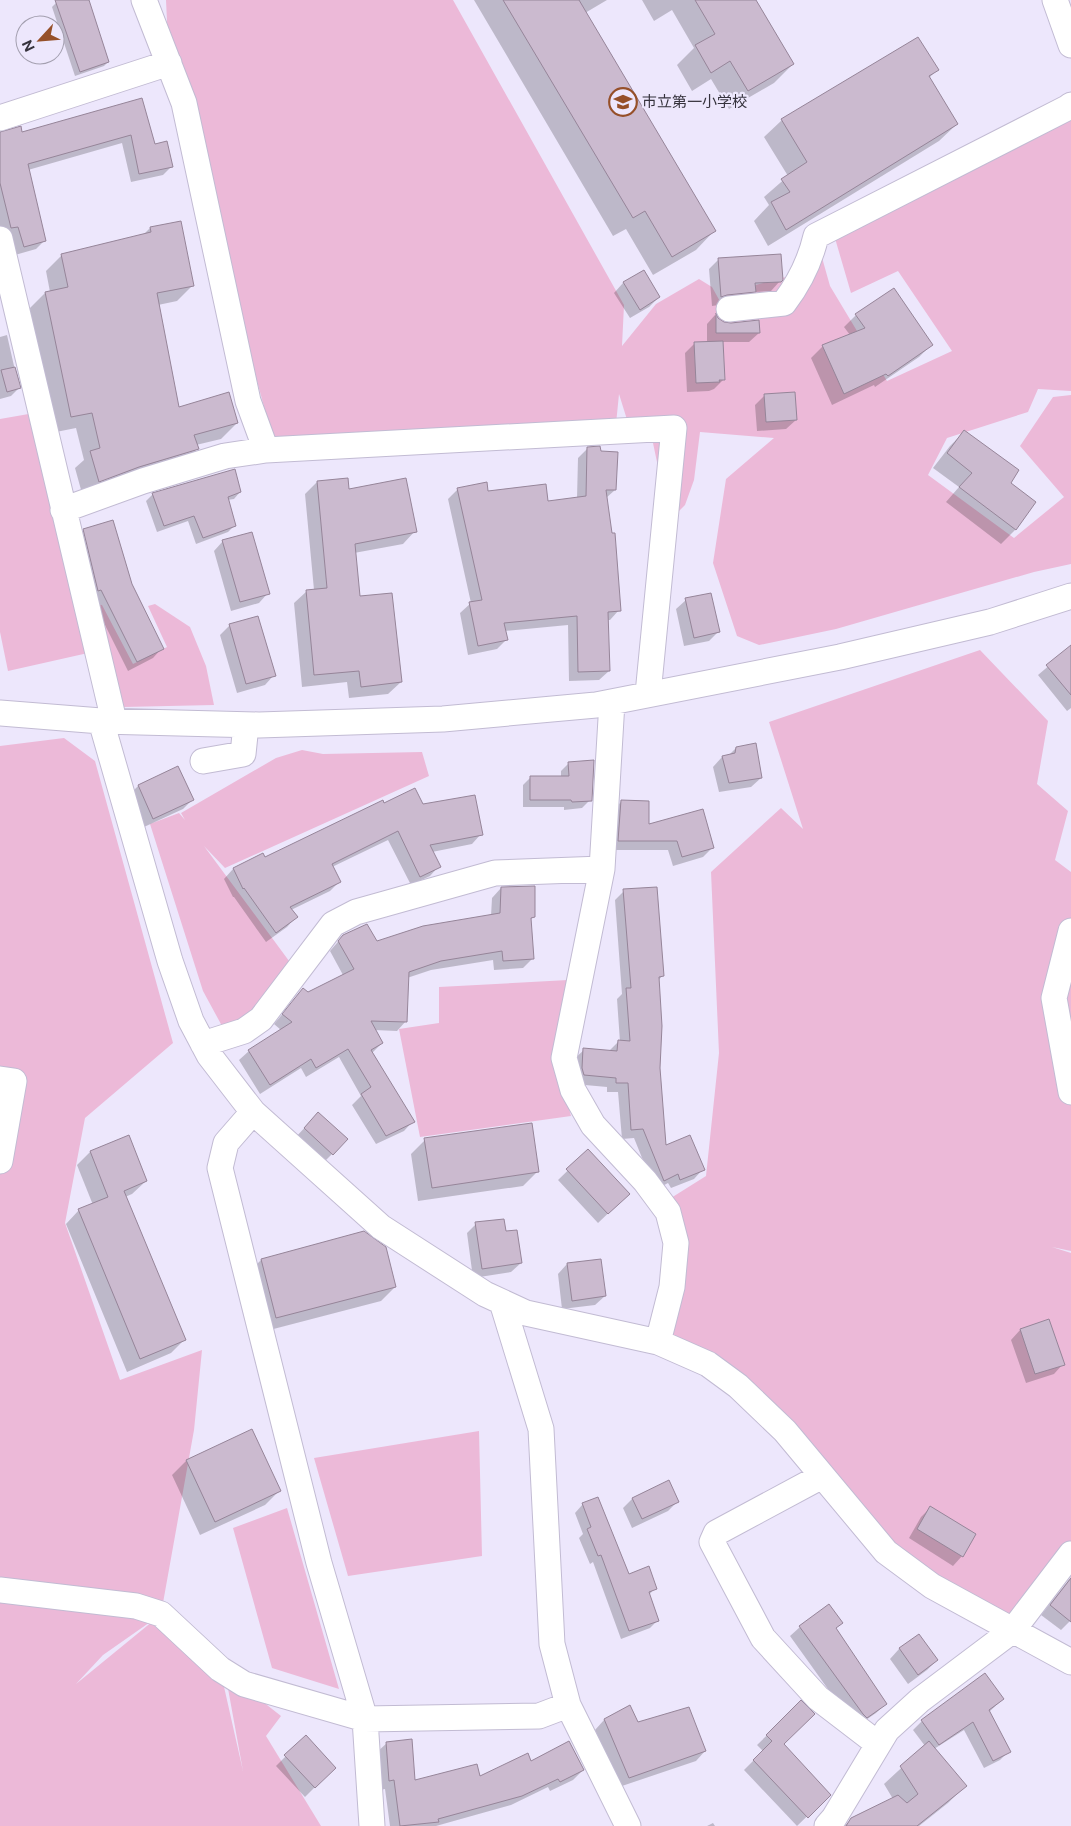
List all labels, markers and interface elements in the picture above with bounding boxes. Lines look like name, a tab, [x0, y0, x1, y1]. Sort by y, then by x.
north arrow	[15, 15, 65, 65]
text: N	[19, 37, 38, 54]
school or university icon: 市立第一小学校	[608, 87, 638, 117]
place label: 市立第一小学校	[642, 93, 747, 110]

